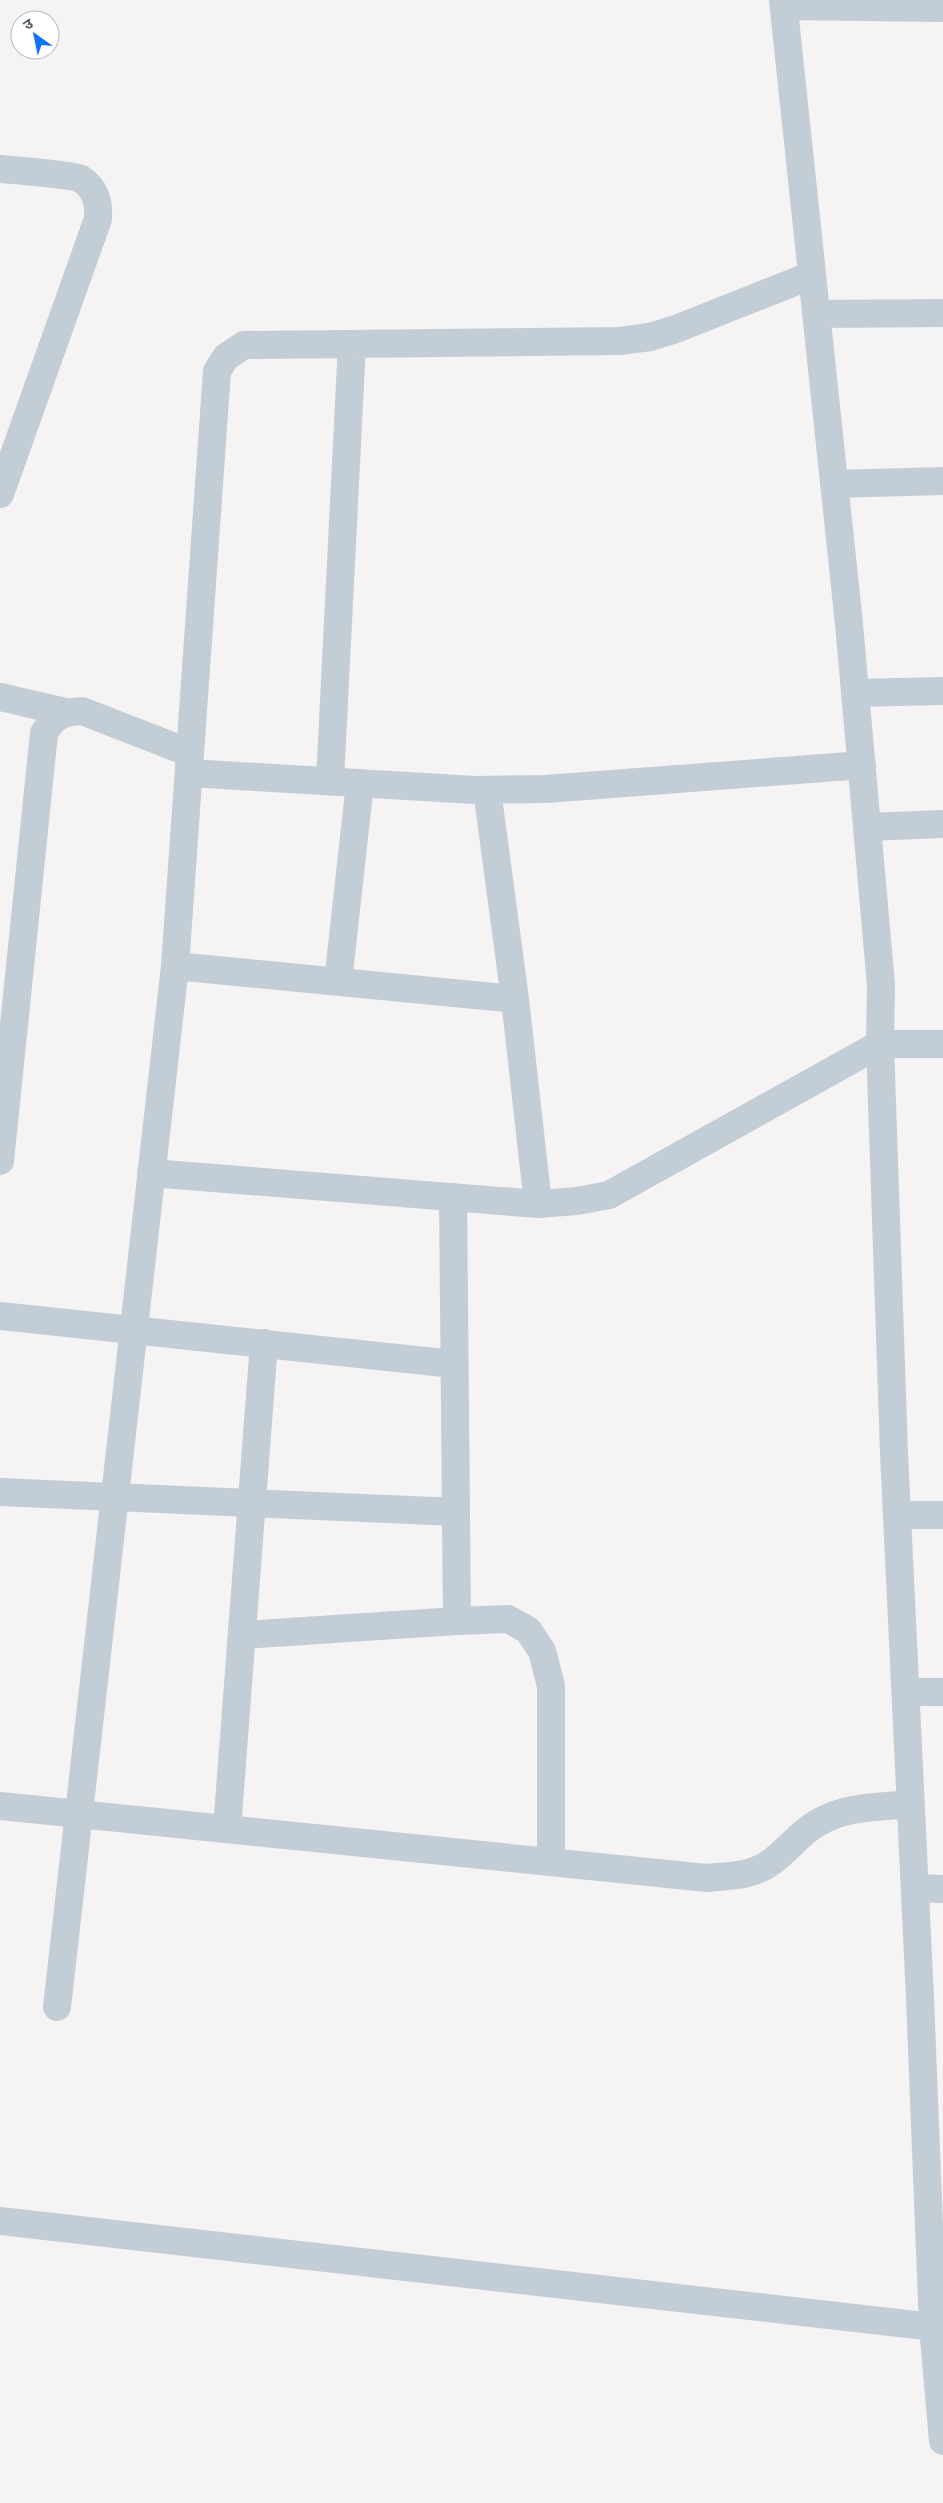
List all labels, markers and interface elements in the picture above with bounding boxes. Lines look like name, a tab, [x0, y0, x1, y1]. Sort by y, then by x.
north arrow	[10, 10, 60, 60]
text: उ	[19, 13, 37, 34]

